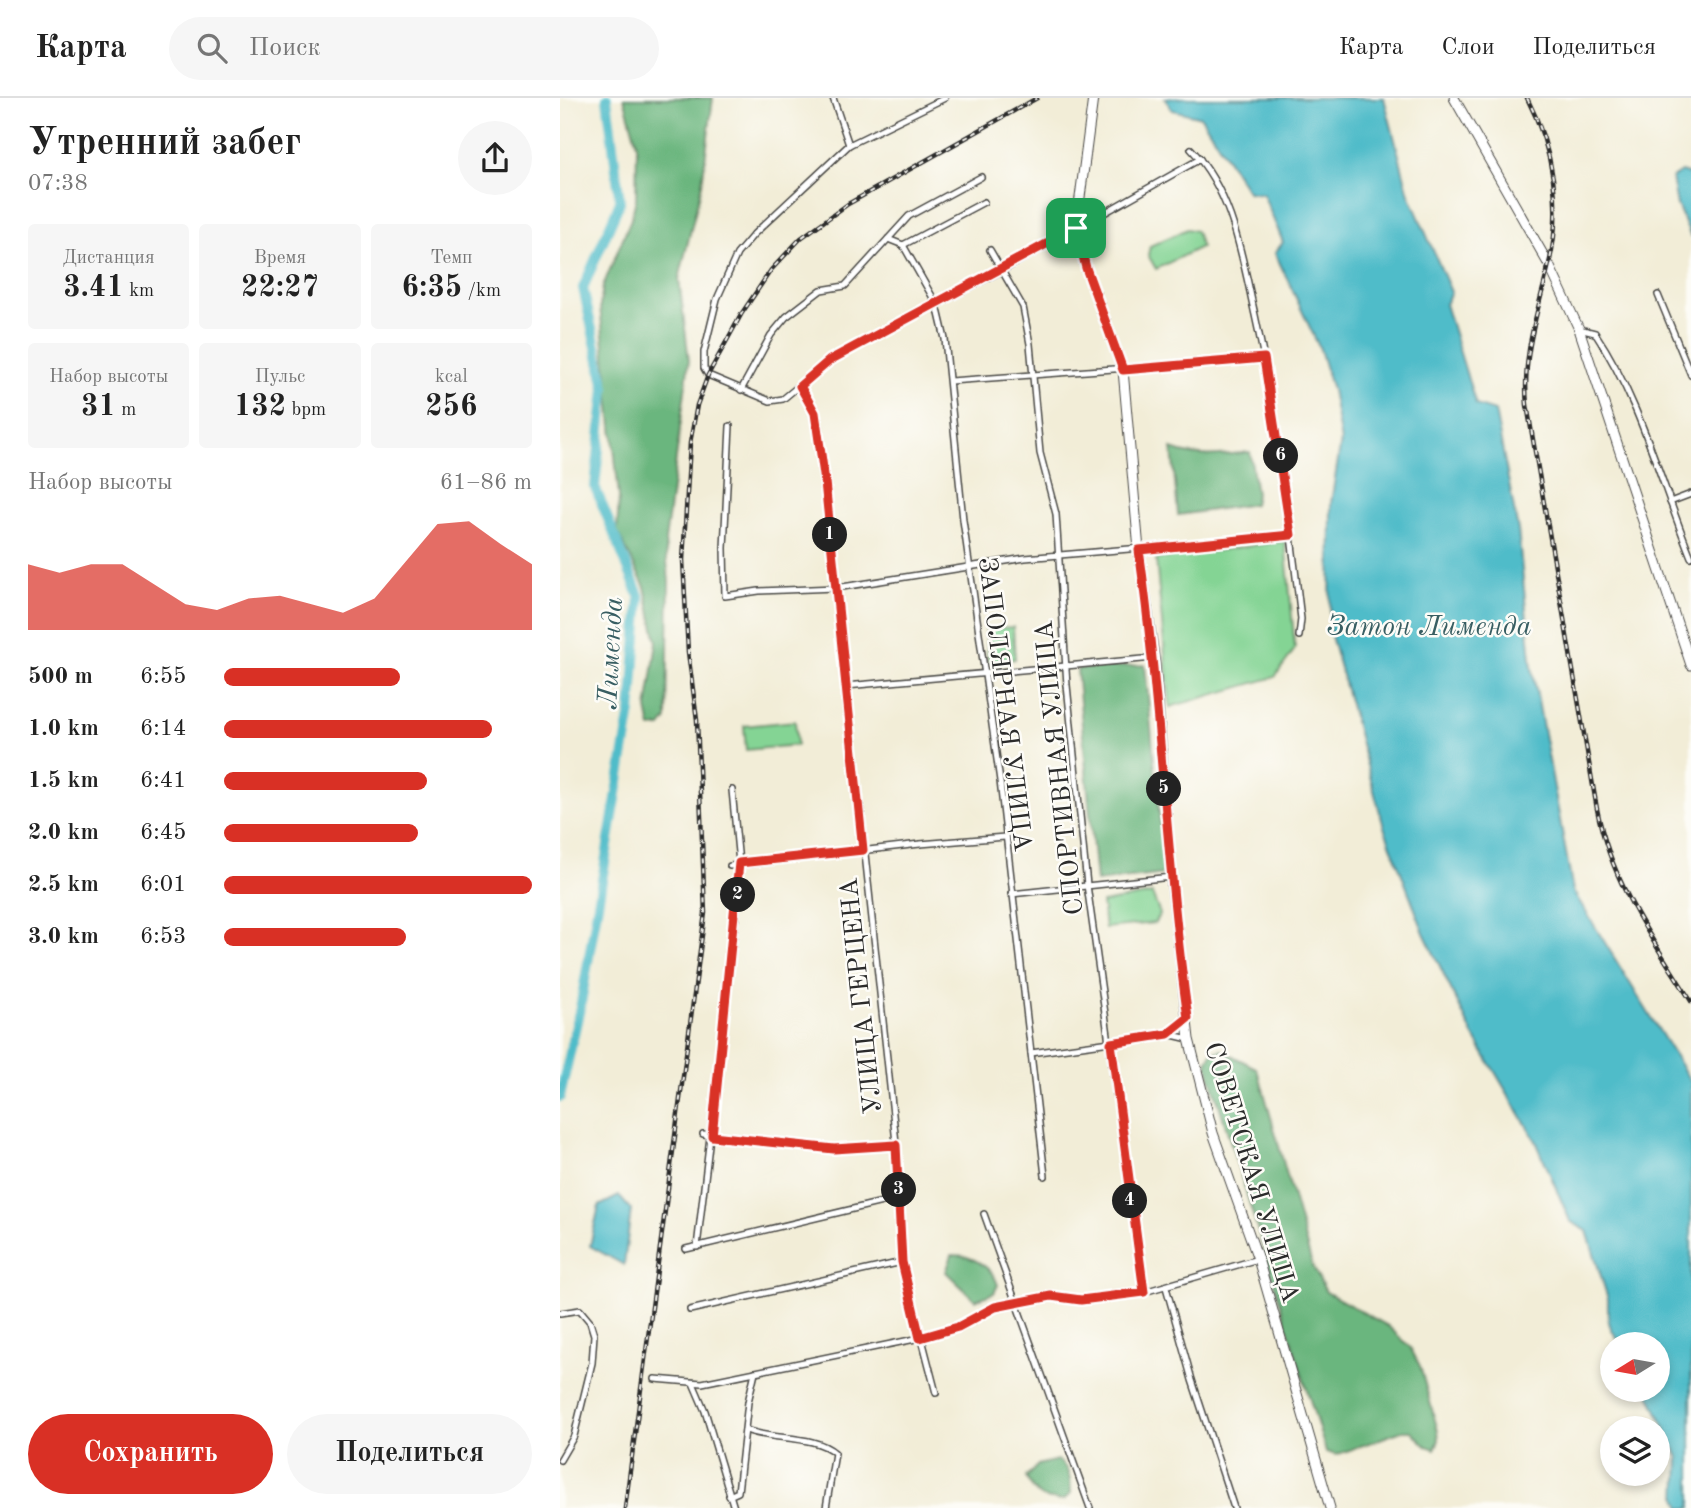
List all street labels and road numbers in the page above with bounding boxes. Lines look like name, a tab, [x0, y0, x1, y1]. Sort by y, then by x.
street label: ЗАПОЛЯРНАЯ УЛИЦА	[973, 556, 1035, 853]
street label: СПОРТИВНАЯ УЛИЦА	[1032, 619, 1088, 916]
street label: УЛИЦА ГЕРЦЕНА	[837, 876, 887, 1115]
street label: СОВЕТСКАЯ УЛИЦА	[1199, 1039, 1303, 1306]

